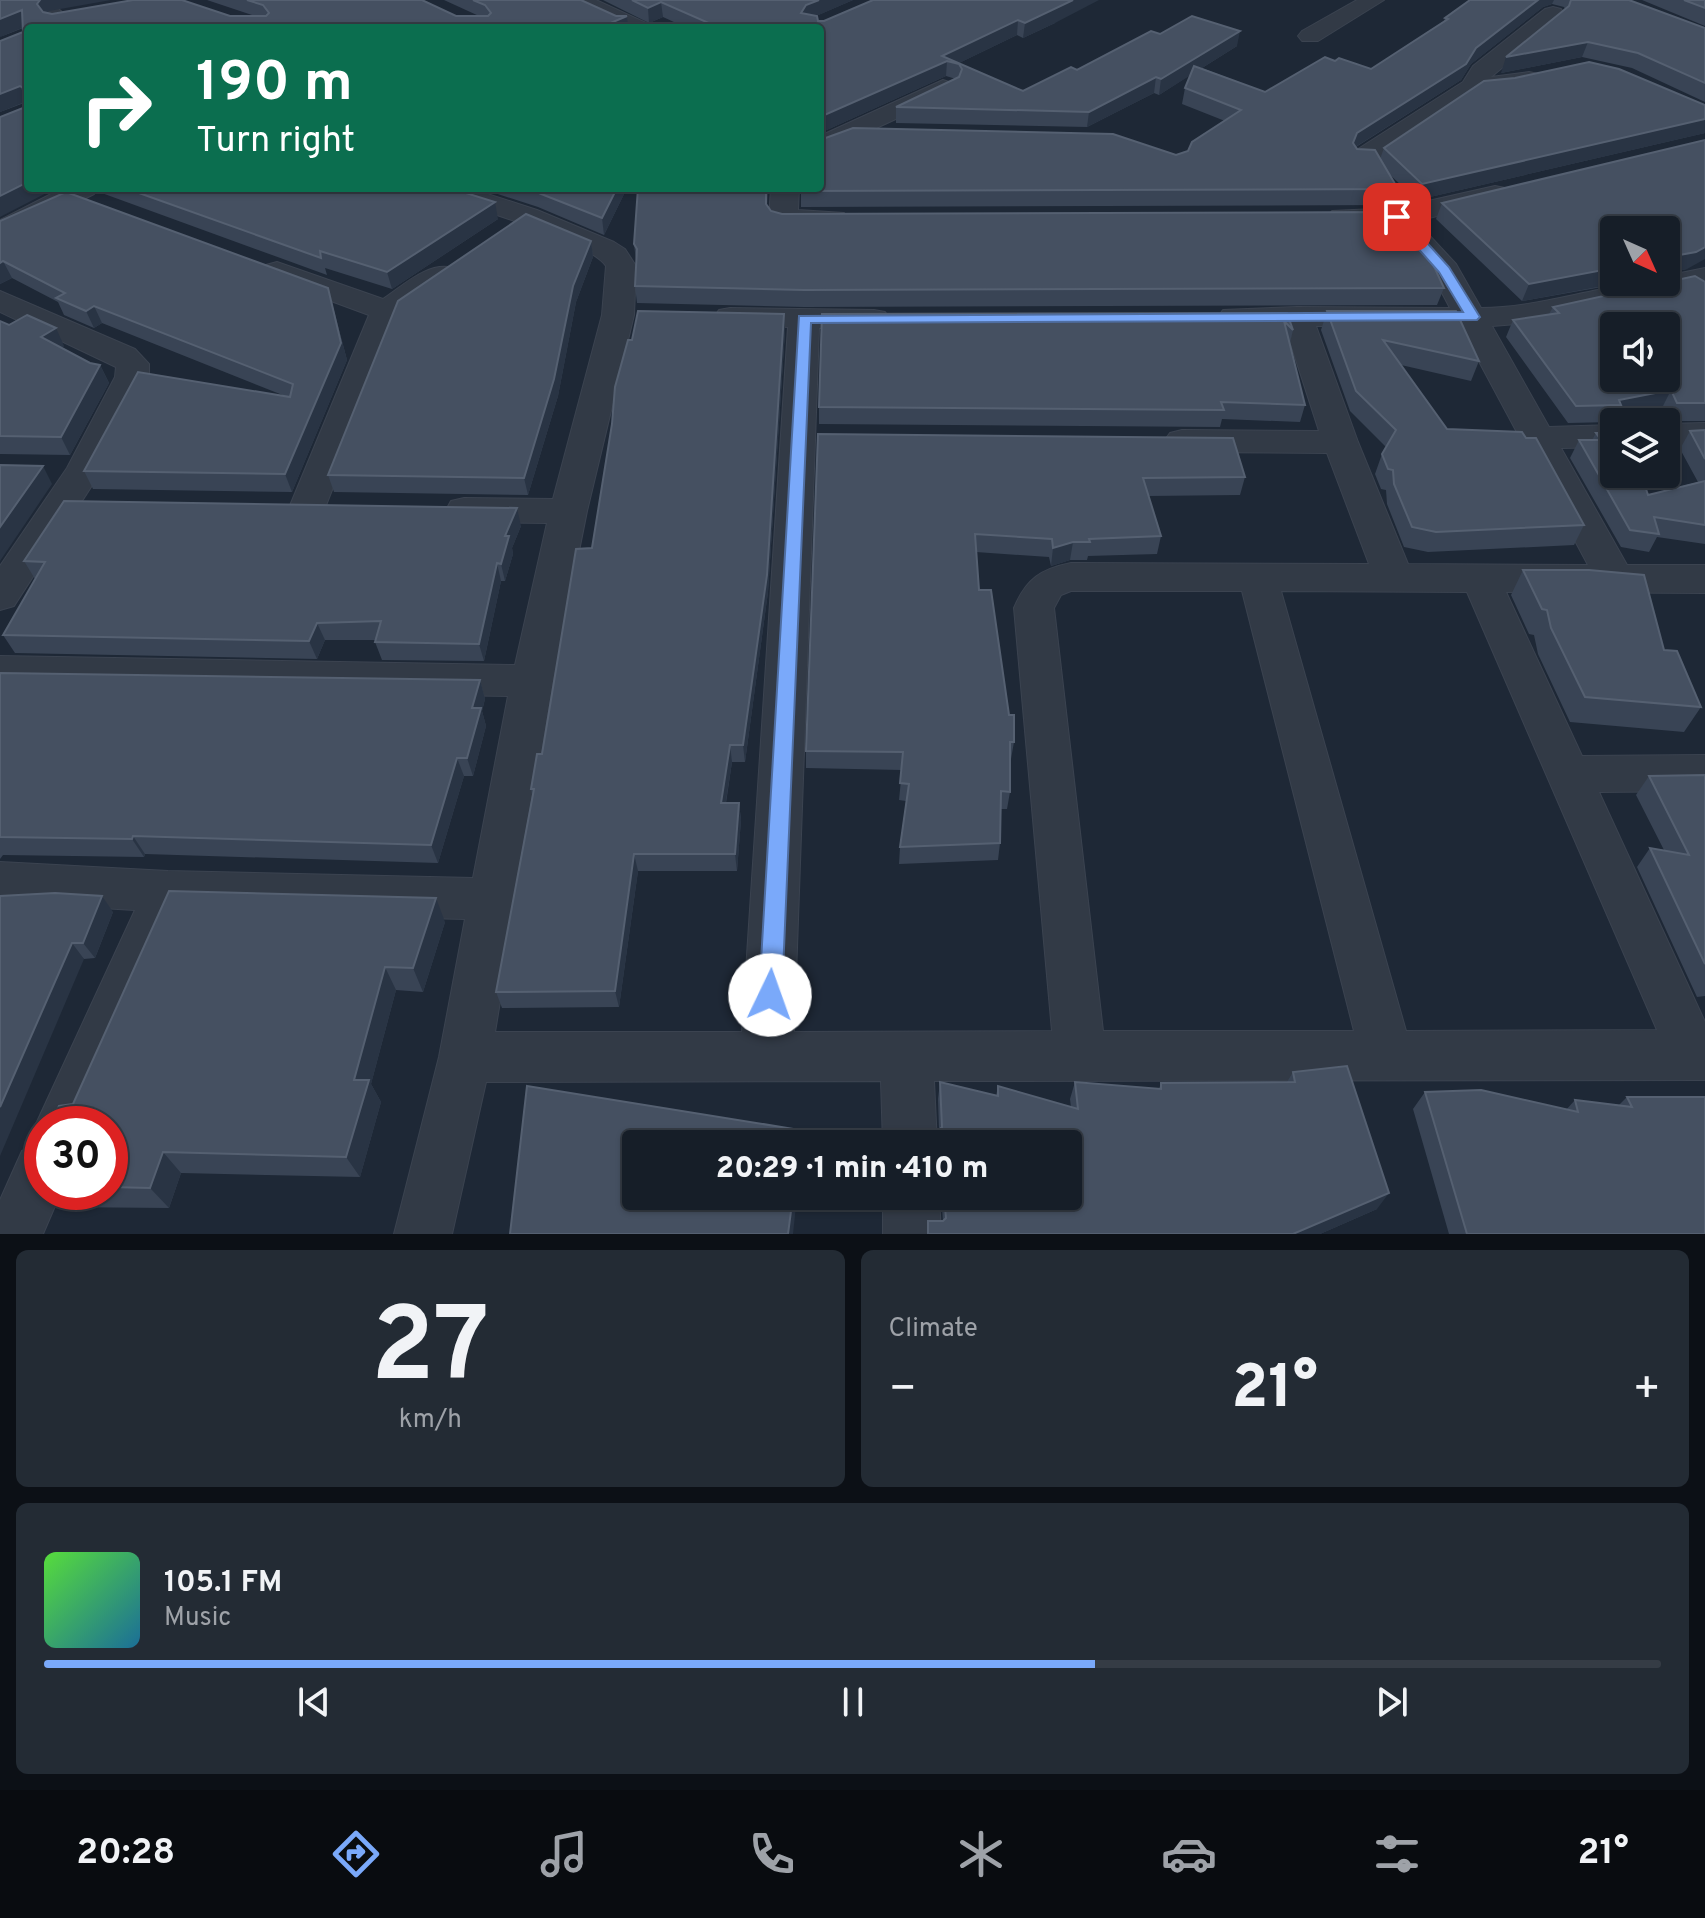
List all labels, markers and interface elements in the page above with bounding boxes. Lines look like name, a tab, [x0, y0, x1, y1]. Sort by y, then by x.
text: 190 m	[196, 50, 353, 120]
icon: right	[64, 56, 168, 160]
text: Turn right	[196, 119, 355, 165]
pin	[1363, 183, 1431, 251]
icon: arrive	[1375, 195, 1419, 239]
north arrow	[1600, 216, 1680, 296]
map controls	[1600, 216, 1680, 488]
button: sound	[1600, 312, 1680, 392]
button: layers	[1600, 408, 1680, 488]
position arrow	[728, 953, 812, 1037]
speed limit sign: 30	[24, 1106, 128, 1210]
text: 20:29 · 1 min · 410 m	[716, 1151, 988, 1188]
text: 27	[371, 1286, 489, 1418]
text: Climate	[889, 1313, 978, 1346]
text: 21°	[1232, 1353, 1318, 1429]
text: −	[889, 1363, 917, 1419]
text: +	[1633, 1363, 1661, 1419]
text: km/h	[399, 1404, 462, 1437]
text: 105.1 FM	[164, 1565, 282, 1602]
text: Music	[164, 1602, 231, 1635]
icon: previous	[292, 1680, 336, 1724]
icon: pause	[831, 1680, 875, 1724]
icon: next	[1370, 1680, 1414, 1724]
icon: directions	[328, 1826, 384, 1882]
icon: music	[536, 1826, 592, 1882]
icon: phone	[744, 1826, 800, 1882]
icon: climate	[953, 1826, 1009, 1882]
icon: car	[1161, 1826, 1217, 1882]
icon: filters	[1369, 1826, 1425, 1882]
text: 20:28	[76, 1831, 175, 1877]
text: 21°	[1577, 1831, 1629, 1877]

